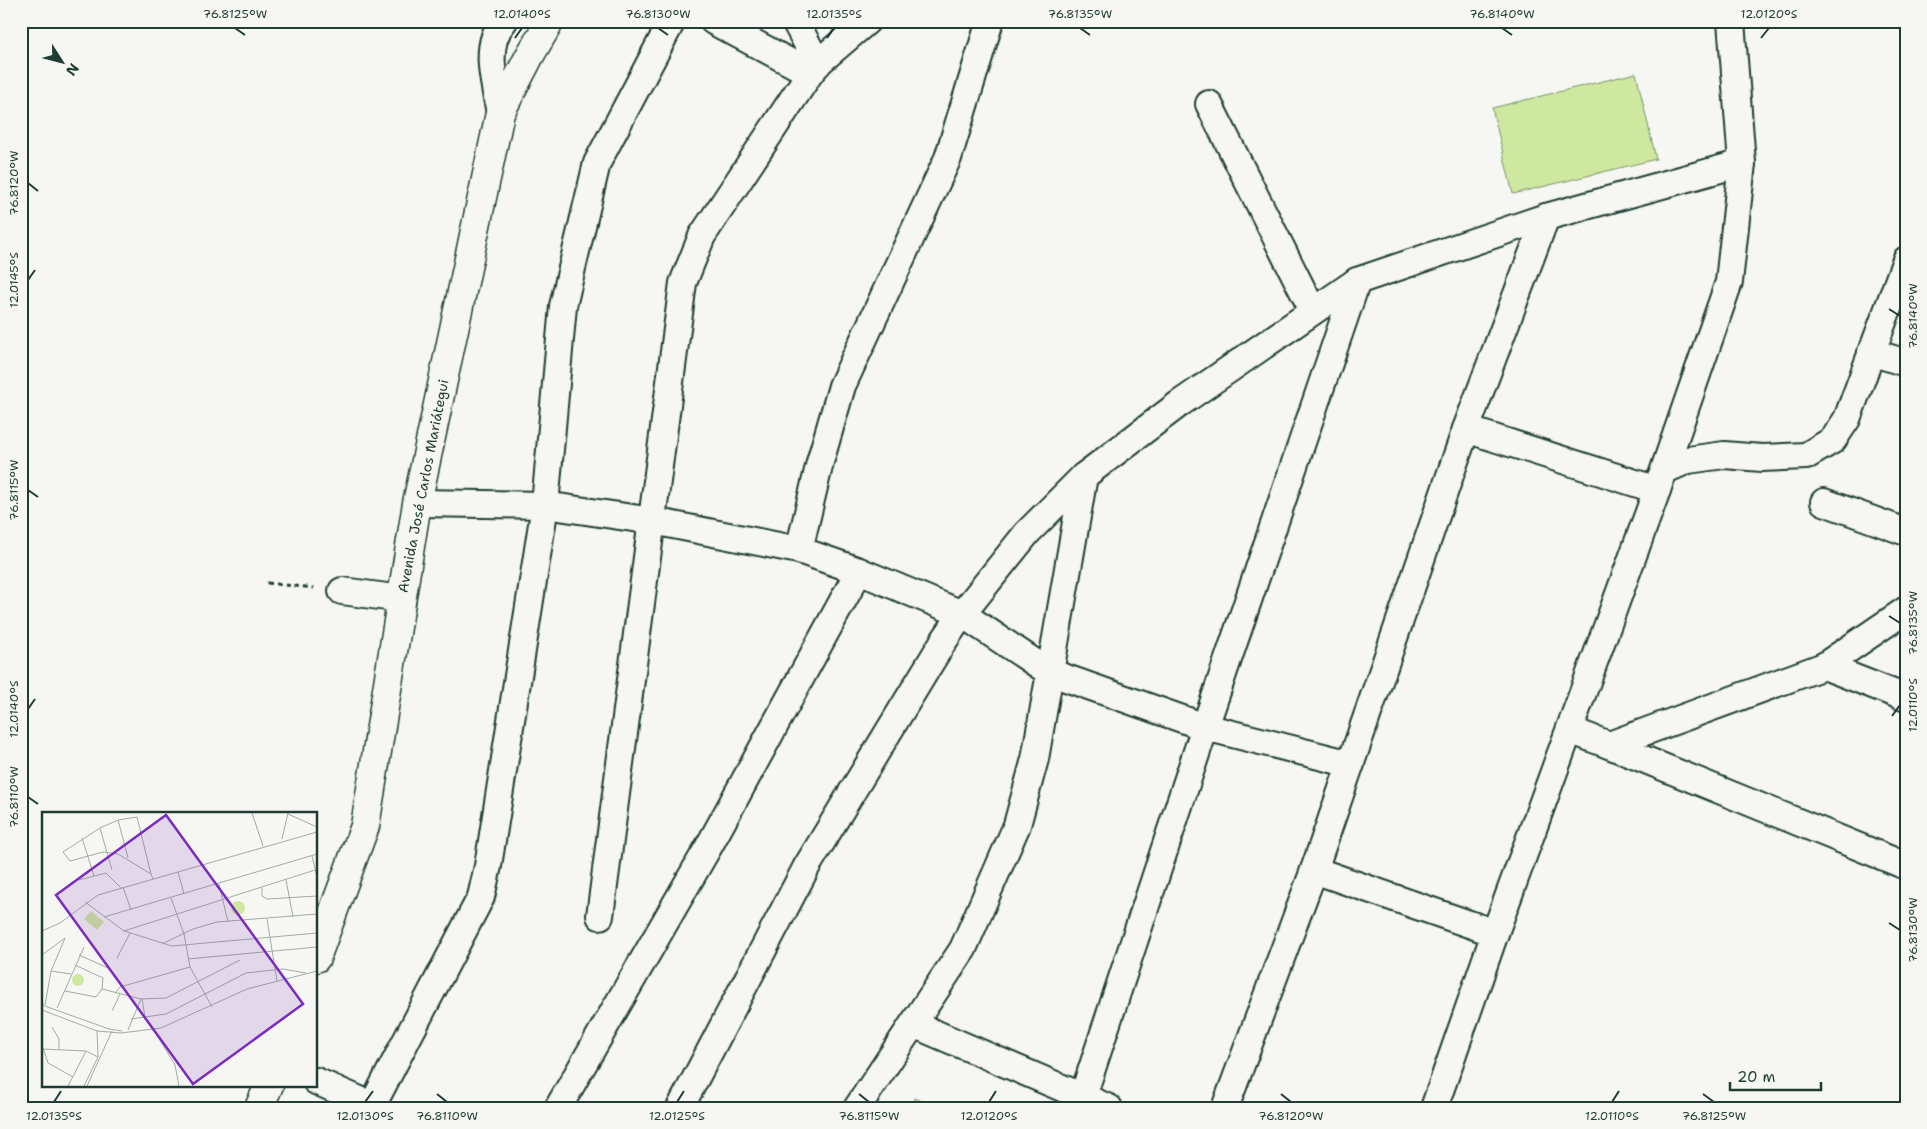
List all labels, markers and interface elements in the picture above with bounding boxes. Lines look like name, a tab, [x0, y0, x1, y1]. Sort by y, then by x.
text: 76.8125°W	[203, 6, 267, 22]
text: 12.0140°S	[493, 6, 551, 22]
text: 76.8130°W	[625, 6, 691, 22]
text: 12.0135°S	[806, 6, 862, 22]
text: 76.8135°W	[1048, 6, 1112, 22]
text: 76.8140°W	[1469, 6, 1535, 22]
text: 12.0120°S	[1741, 6, 1798, 22]
north arrow	[38, 38, 88, 88]
text: N	[62, 60, 83, 79]
text: 76.8120°W	[6, 150, 22, 216]
text: 12.0145°S	[6, 252, 22, 308]
text: 76.8140°W	[1905, 283, 1921, 349]
street label: Avenida José Carlos Mariátegui	[393, 378, 453, 594]
text: 76.8115°W	[6, 459, 22, 521]
text: 76.8135°W	[1905, 591, 1921, 655]
text: 12.0110°S	[1905, 678, 1921, 732]
text: 12.0140°S	[6, 680, 22, 738]
text: 76.8110°W	[6, 766, 22, 828]
inset map	[42, 812, 318, 1086]
text: 76.8130°W	[1905, 897, 1921, 963]
scale bar	[1730, 1059, 1821, 1091]
text: 20 m	[1737, 1067, 1776, 1087]
text: 12.0135°S	[26, 1108, 82, 1124]
text: 12.0130°S	[336, 1108, 394, 1124]
text: 76.8110°W	[416, 1108, 478, 1124]
text: 12.0125°S	[649, 1108, 705, 1124]
text: 76.8115°W	[838, 1108, 900, 1124]
text: 12.0120°S	[961, 1108, 1018, 1124]
text: 76.8120°W	[1258, 1108, 1324, 1124]
text: 12.0110°S	[1585, 1108, 1639, 1124]
text: 76.8125°W	[1682, 1108, 1746, 1124]

